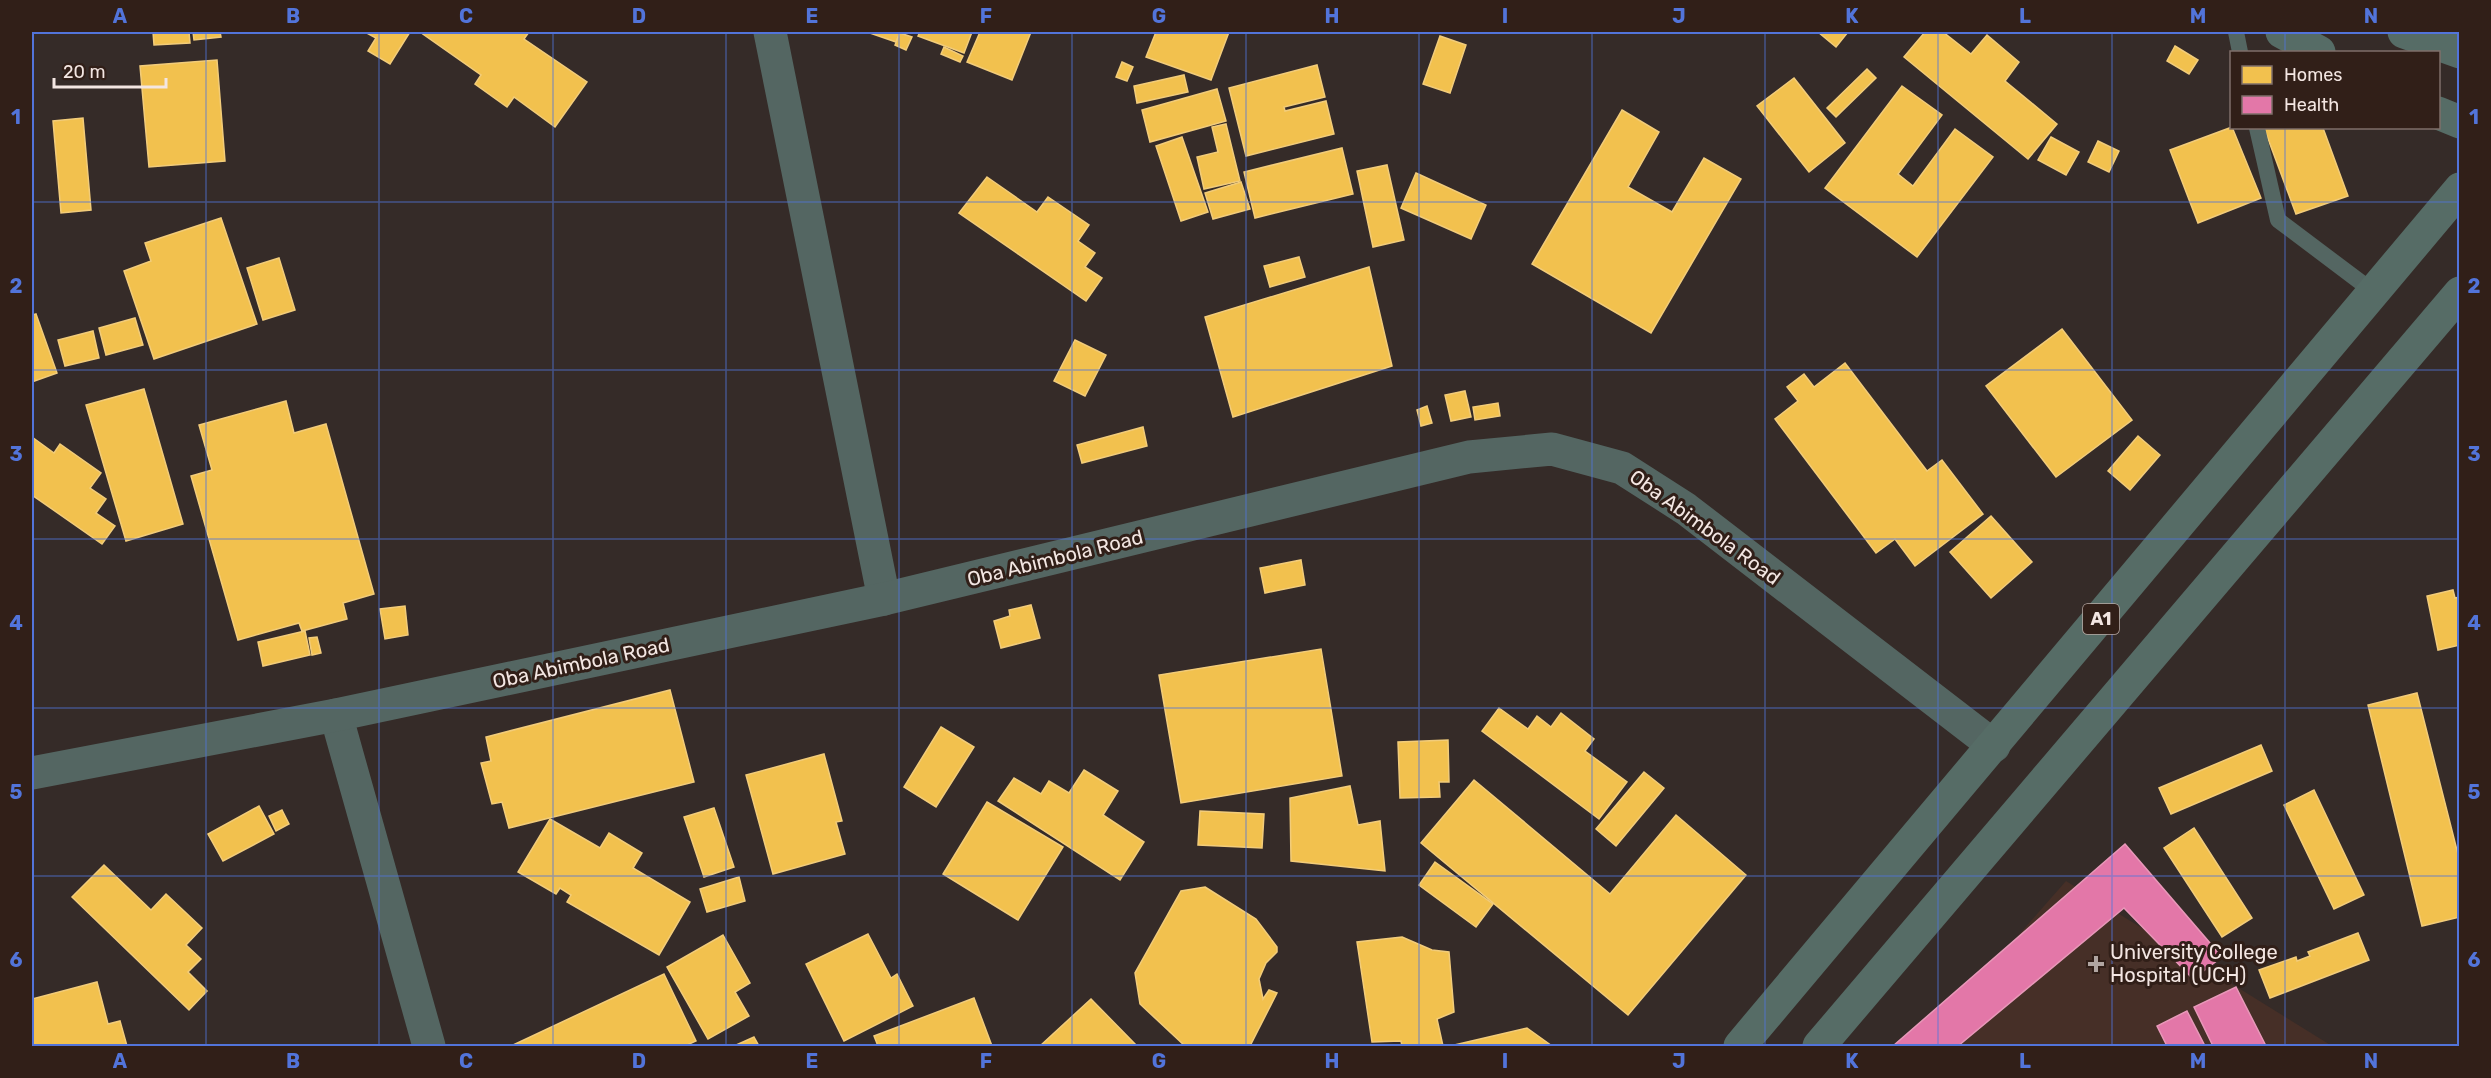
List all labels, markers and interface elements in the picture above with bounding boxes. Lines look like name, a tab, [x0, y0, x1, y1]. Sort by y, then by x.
text: A	[113, 4, 128, 28]
text: B	[286, 4, 300, 28]
text: C	[459, 4, 473, 28]
text: D	[632, 4, 646, 28]
text: E	[806, 4, 818, 28]
text: F	[980, 4, 992, 28]
text: G	[1152, 4, 1166, 28]
text: H	[1325, 4, 1339, 28]
text: I	[1502, 4, 1508, 28]
text: J	[1672, 4, 1686, 28]
text: K	[1845, 4, 1859, 28]
text: L	[2019, 4, 2031, 28]
text: M	[2190, 4, 2206, 28]
text: N	[2364, 4, 2378, 28]
scale bar	[54, 51, 166, 89]
legend	[2230, 51, 2440, 129]
text: 20 m	[63, 61, 105, 83]
text: Homes	[2284, 64, 2342, 86]
text: Health	[2284, 94, 2339, 116]
text: 1	[11, 105, 21, 129]
text: 1	[2469, 105, 2479, 129]
text: 2	[10, 274, 23, 298]
text: 2	[2468, 274, 2481, 298]
text: 3	[9, 442, 23, 466]
text: 3	[2467, 442, 2481, 466]
street label: Oba Abimbola Road	[1625, 464, 1785, 590]
street label: Oba Abimbola Road	[965, 525, 1145, 591]
road number: A1	[2083, 604, 2119, 634]
text: 4	[9, 611, 23, 635]
text: 4	[2467, 611, 2481, 635]
street label: Oba Abimbola Road	[490, 633, 672, 693]
text: 5	[10, 780, 23, 804]
text: 5	[2468, 780, 2481, 804]
place label: University College Hospital (UCH)	[2110, 940, 2278, 987]
text: 6	[9, 948, 23, 972]
text: 6	[2467, 948, 2481, 972]
marker: University College Hospital (UCH)	[2087, 955, 2105, 973]
text: A	[113, 1049, 128, 1073]
text: B	[286, 1049, 300, 1073]
text: C	[459, 1049, 473, 1073]
text: D	[632, 1049, 646, 1073]
text: E	[806, 1049, 818, 1073]
text: F	[980, 1049, 992, 1073]
text: G	[1152, 1049, 1166, 1073]
text: H	[1325, 1049, 1339, 1073]
text: I	[1502, 1049, 1508, 1073]
text: J	[1672, 1049, 1686, 1073]
text: K	[1845, 1049, 1859, 1073]
text: L	[2019, 1049, 2031, 1073]
text: M	[2190, 1049, 2206, 1073]
text: N	[2364, 1049, 2378, 1073]

